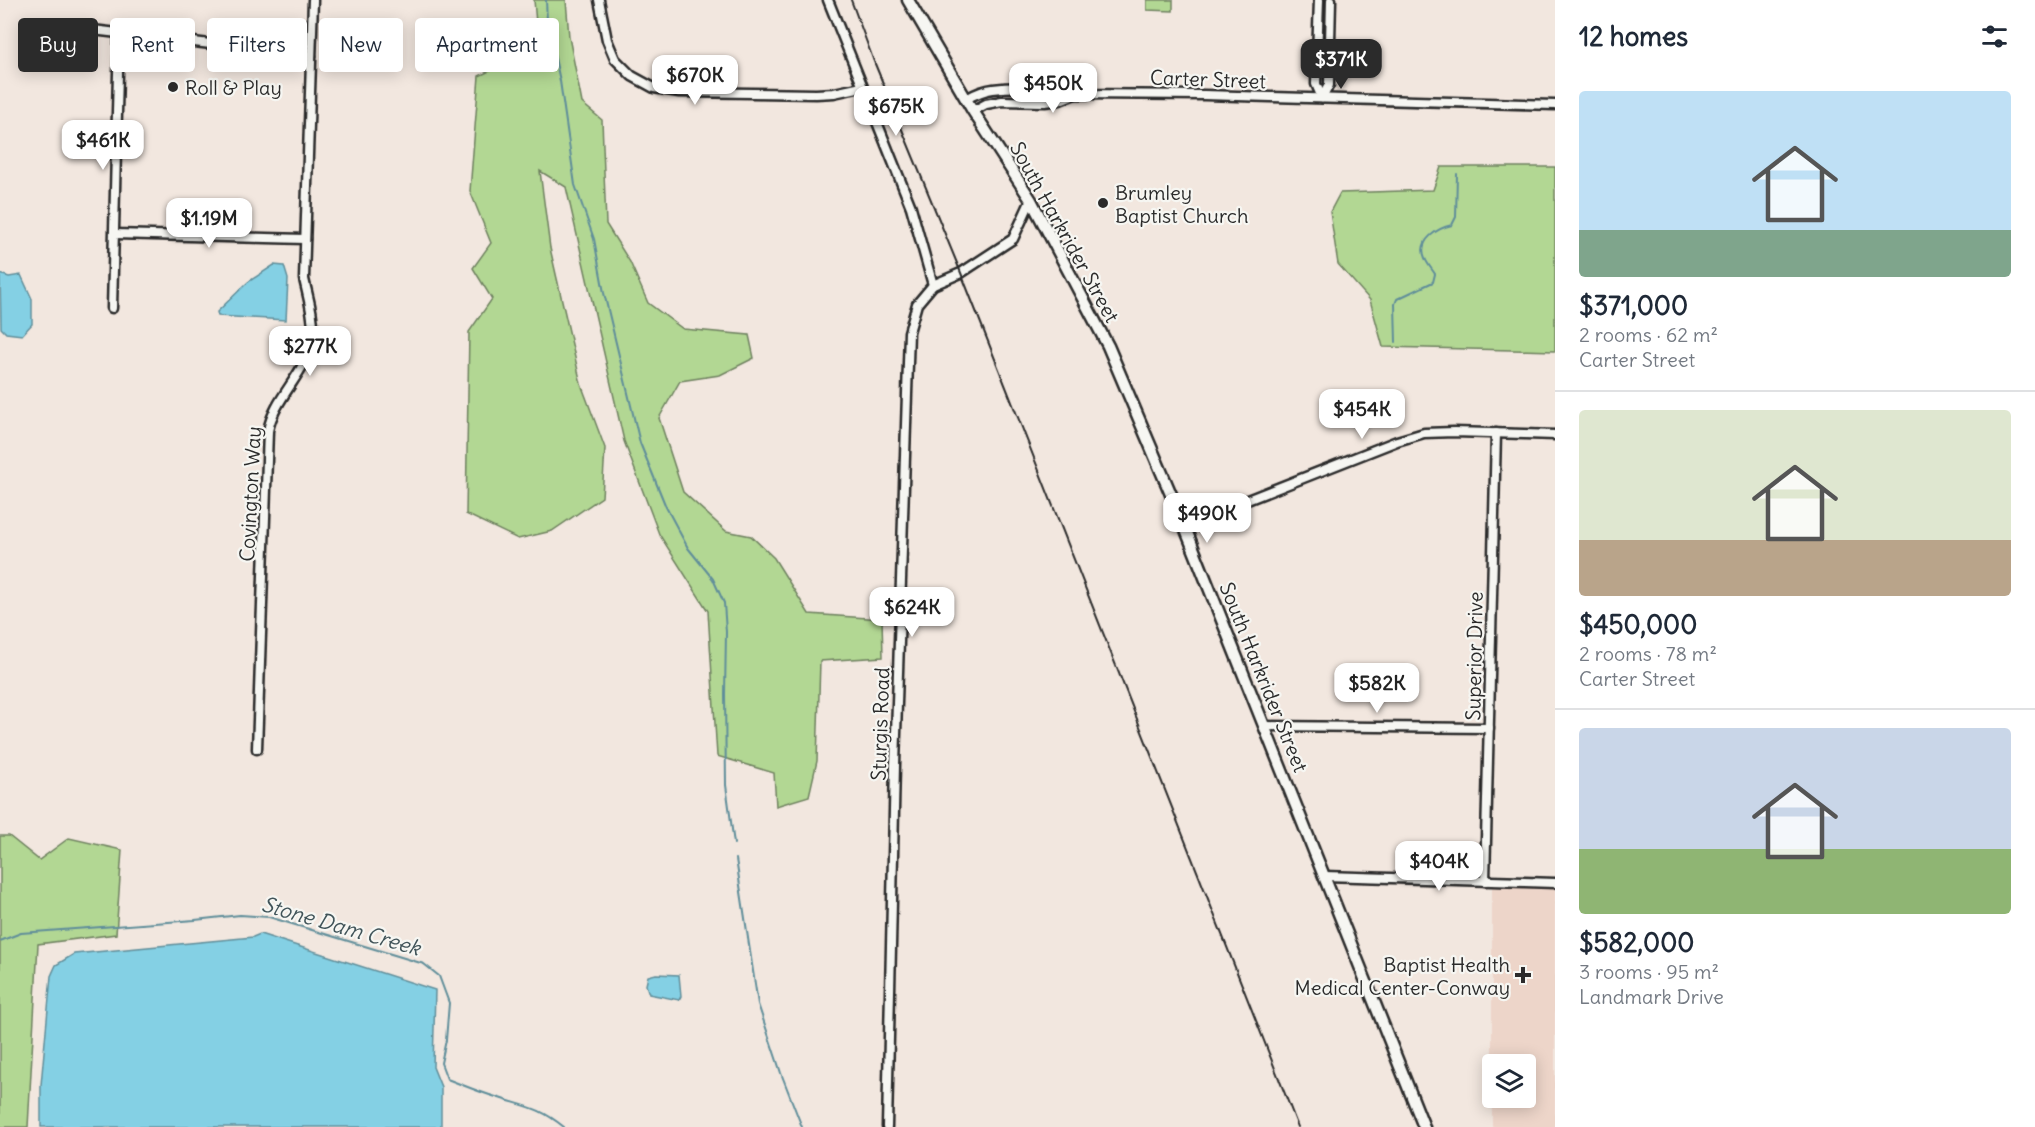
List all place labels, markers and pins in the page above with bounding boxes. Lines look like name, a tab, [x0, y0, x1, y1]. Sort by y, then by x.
pin: $371K	[1299, 39, 1383, 90]
pin: $670K	[653, 55, 737, 106]
pin: $450K	[1011, 63, 1095, 114]
place label: Roll & Play	[185, 75, 282, 100]
marker: Roll & Play	[166, 80, 180, 94]
pin: $675K	[854, 86, 938, 137]
pin: $461K	[61, 120, 145, 171]
place label: Brumley Baptist Church	[1115, 180, 1249, 228]
marker: Brumley Baptist Church	[1096, 196, 1110, 210]
pin: $1.19M	[160, 198, 258, 249]
pin: $277K	[268, 326, 352, 377]
pin: $454K	[1320, 389, 1404, 440]
pin: $490K	[1165, 493, 1249, 544]
pin: $624K	[870, 587, 954, 638]
pin: $582K	[1335, 663, 1419, 714]
pin: $404K	[1397, 841, 1481, 892]
place label: Baptist Health Medical Center-Conway	[1295, 952, 1510, 1000]
marker: Baptist Health Medical Center-Conway	[1514, 966, 1532, 984]

